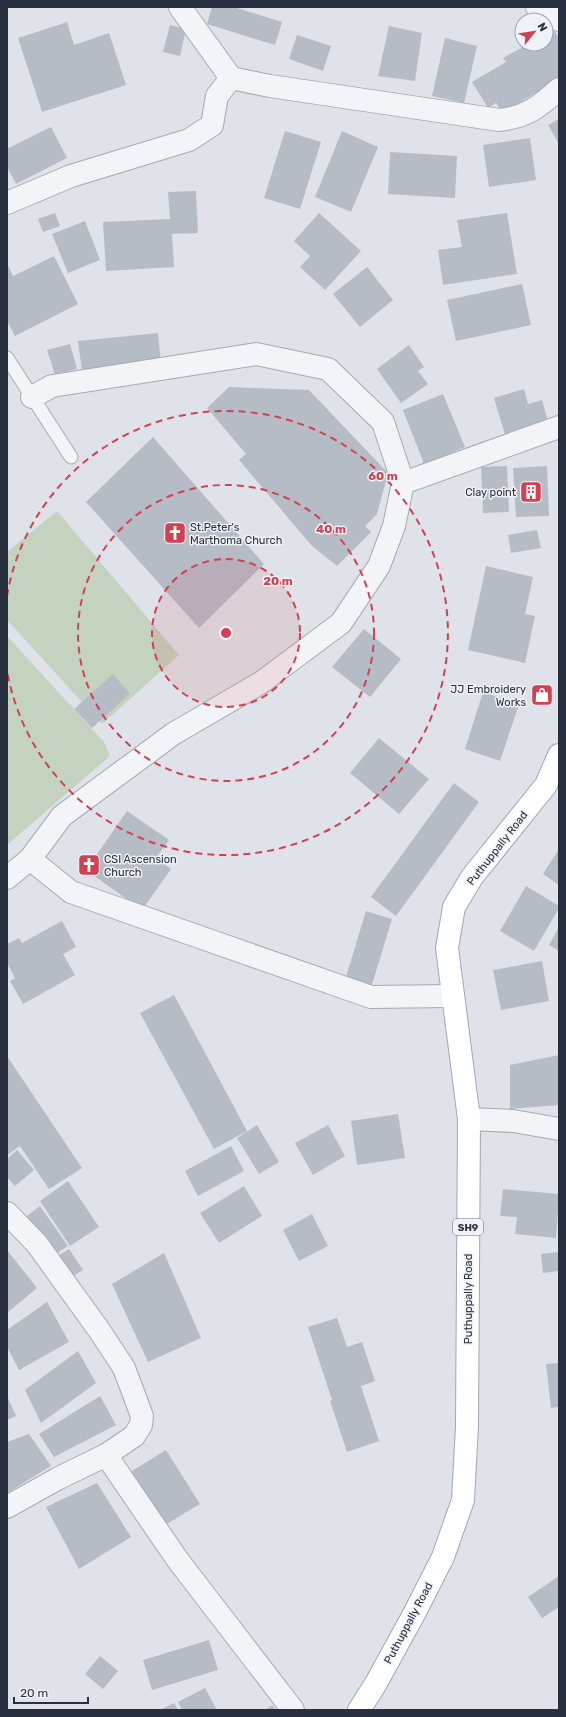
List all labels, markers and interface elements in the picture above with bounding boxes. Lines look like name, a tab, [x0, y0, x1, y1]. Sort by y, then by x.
north arrow	[514, 12, 554, 52]
text: N	[535, 21, 550, 34]
text: 60 m	[368, 469, 398, 483]
building icon: Clay point	[518, 479, 544, 505]
place label: Clay point	[465, 486, 517, 499]
church icon: St.Peter's Marthoma Church	[162, 520, 188, 546]
place label: St.Peter's Marthoma Church	[190, 521, 282, 547]
text: 40 m	[316, 522, 346, 536]
text: 20 m	[263, 574, 293, 588]
centre of rings	[219, 626, 233, 640]
shop icon: JJ Embroidery Works	[529, 682, 555, 708]
place label: JJ Embroidery Works	[450, 683, 526, 709]
street label: Puthuppally Road	[464, 809, 530, 888]
church icon: CSI Ascension Church	[76, 852, 102, 878]
place label: CSI Ascension Church	[104, 853, 177, 879]
road number: SH9	[453, 1219, 483, 1235]
street label: Puthuppally Road	[462, 1254, 475, 1344]
street label: Puthuppally Road	[381, 1580, 435, 1666]
scale bar	[14, 1679, 88, 1705]
text: 20 m	[20, 1686, 48, 1700]

